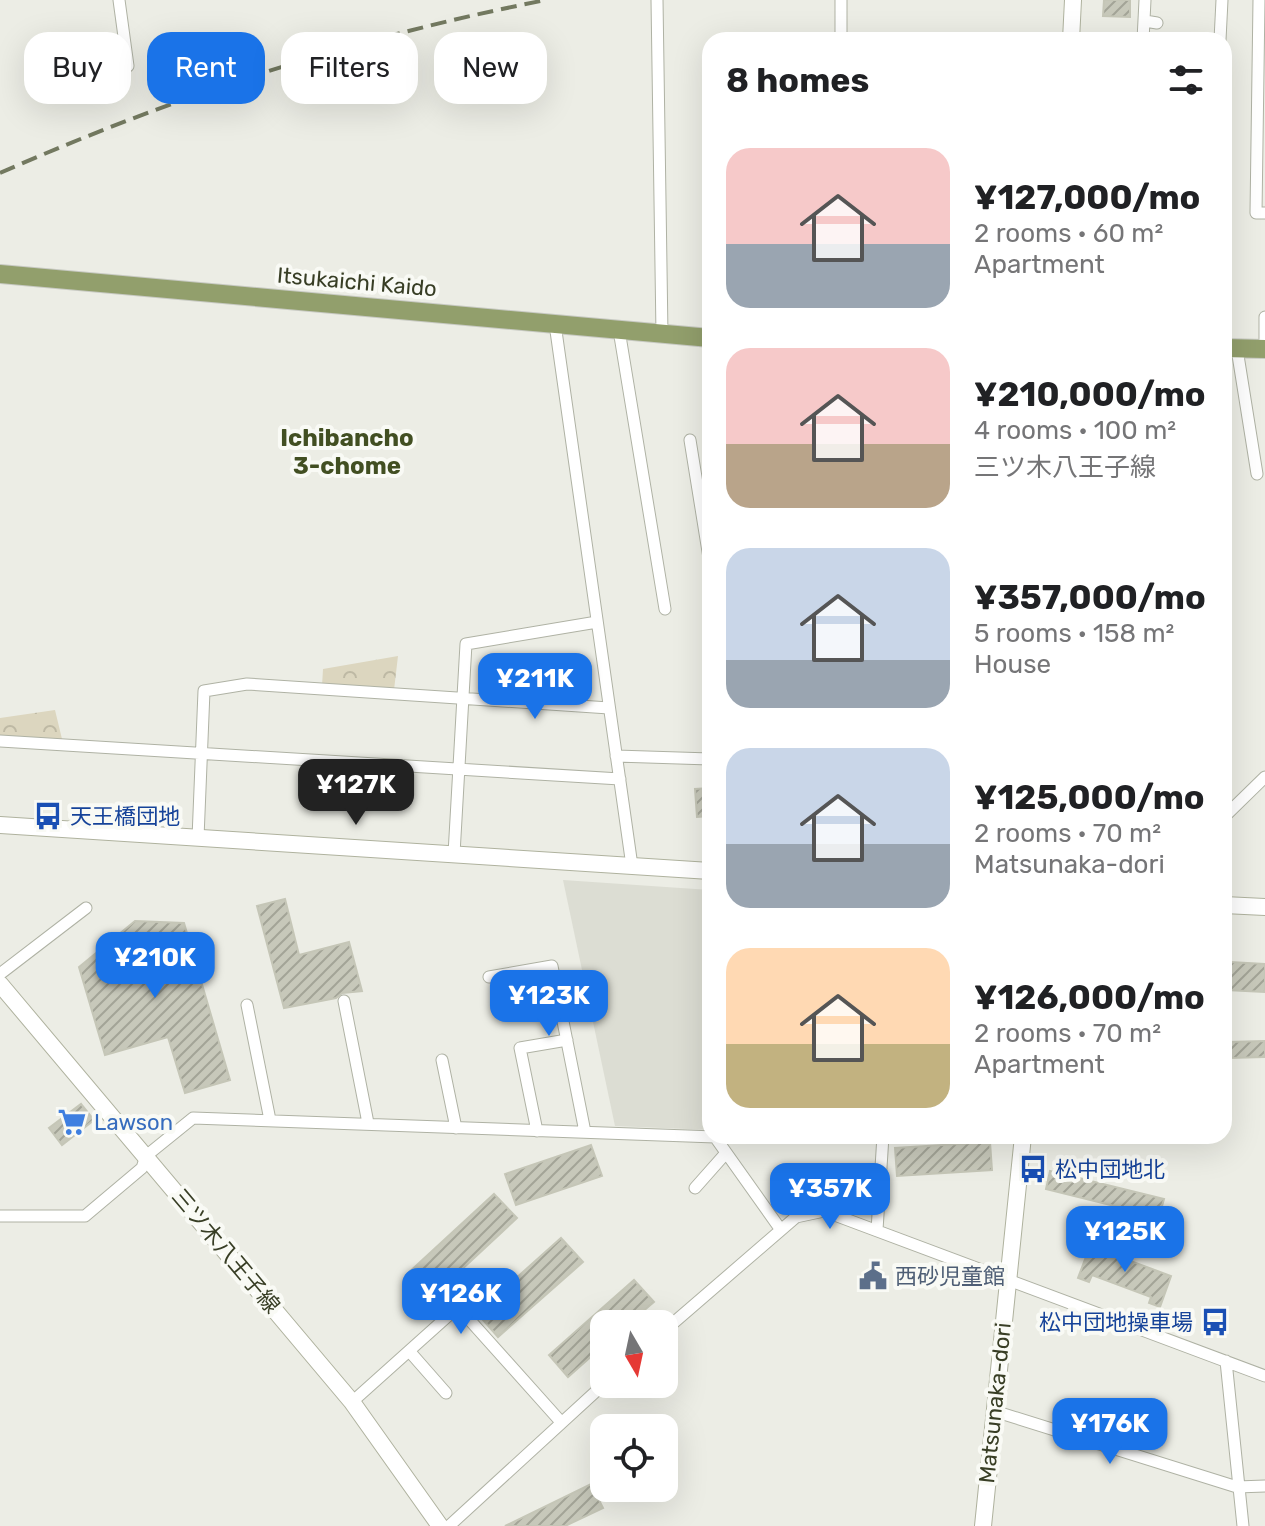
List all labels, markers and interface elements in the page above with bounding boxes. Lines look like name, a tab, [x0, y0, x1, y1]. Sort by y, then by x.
chip: Buy	[24, 32, 131, 104]
chip: Rent	[147, 32, 265, 104]
chip: Filters	[281, 32, 418, 104]
chip: New	[434, 32, 547, 104]
icon: filters	[1164, 58, 1208, 102]
text: 8 homes	[726, 60, 869, 101]
text: ¥127,000/mo	[974, 177, 1200, 218]
icon: home	[790, 180, 886, 276]
text: 2 rooms · 60 m²	[974, 218, 1163, 249]
text: Apartment	[974, 249, 1105, 280]
street label: Itsukaichi Kaido	[276, 262, 438, 302]
text: ¥210,000/mo	[974, 374, 1206, 415]
icon: home	[790, 380, 886, 476]
text: 4 rooms · 100 m²	[974, 415, 1176, 446]
district label: Ichibancho 3-chome	[280, 424, 414, 480]
text: 三ツ木八王子線	[974, 452, 1156, 483]
text: ¥357,000/mo	[974, 577, 1206, 618]
icon: home	[790, 580, 886, 676]
text: 5 rooms · 158 m²	[974, 618, 1174, 649]
text: House	[974, 649, 1051, 680]
pin: ¥211K	[479, 653, 591, 721]
text: ¥211K	[496, 663, 574, 694]
pin: ¥127K	[300, 759, 412, 827]
text: ¥127K	[316, 769, 396, 800]
text: ¥125,000/mo	[974, 777, 1205, 818]
icon: home	[790, 780, 886, 876]
bus stop icon: 天王橋団地	[33, 801, 63, 831]
place label: 天王橋団地	[70, 803, 180, 830]
text: 2 rooms · 70 m²	[974, 818, 1161, 849]
text: Matsunaka-dori	[974, 849, 1165, 880]
pin: ¥210K	[99, 932, 211, 1000]
text: ¥210K	[114, 942, 196, 973]
pin: ¥123K	[493, 970, 605, 1038]
text: ¥126,000/mo	[974, 977, 1205, 1018]
text: ¥123K	[508, 980, 590, 1011]
icon: home	[790, 980, 886, 1076]
text: 2 rooms · 70 m²	[974, 1018, 1161, 1049]
text: Apartment	[974, 1049, 1105, 1080]
supermarket icon: Lawson	[57, 1107, 87, 1137]
place label: Lawson	[94, 1109, 173, 1136]
bus stop icon: 松中団地北	[1018, 1154, 1048, 1184]
place label: 松中団地北	[1055, 1156, 1165, 1183]
pin: ¥357K	[774, 1163, 886, 1231]
text: ¥357K	[788, 1173, 872, 1204]
street label: 三ツ木八王子線	[166, 1183, 286, 1319]
pin: ¥125K	[1069, 1206, 1181, 1274]
text: ¥125K	[1084, 1216, 1166, 1247]
public building icon: 西砂児童館	[858, 1261, 888, 1291]
place label: 西砂児童館	[895, 1263, 1005, 1290]
pin: ¥126K	[405, 1268, 517, 1336]
text: ¥126K	[420, 1278, 502, 1309]
bus stop icon: 松中団地操車場	[1200, 1307, 1230, 1337]
place label: 松中団地操車場	[1039, 1309, 1193, 1336]
north arrow	[590, 1310, 678, 1398]
map controls	[590, 1310, 678, 1502]
street label: Matsunaka-dori	[973, 1321, 1017, 1485]
pin: ¥176K	[1054, 1398, 1166, 1466]
text: ¥176K	[1070, 1408, 1150, 1439]
button: locate	[590, 1414, 678, 1502]

